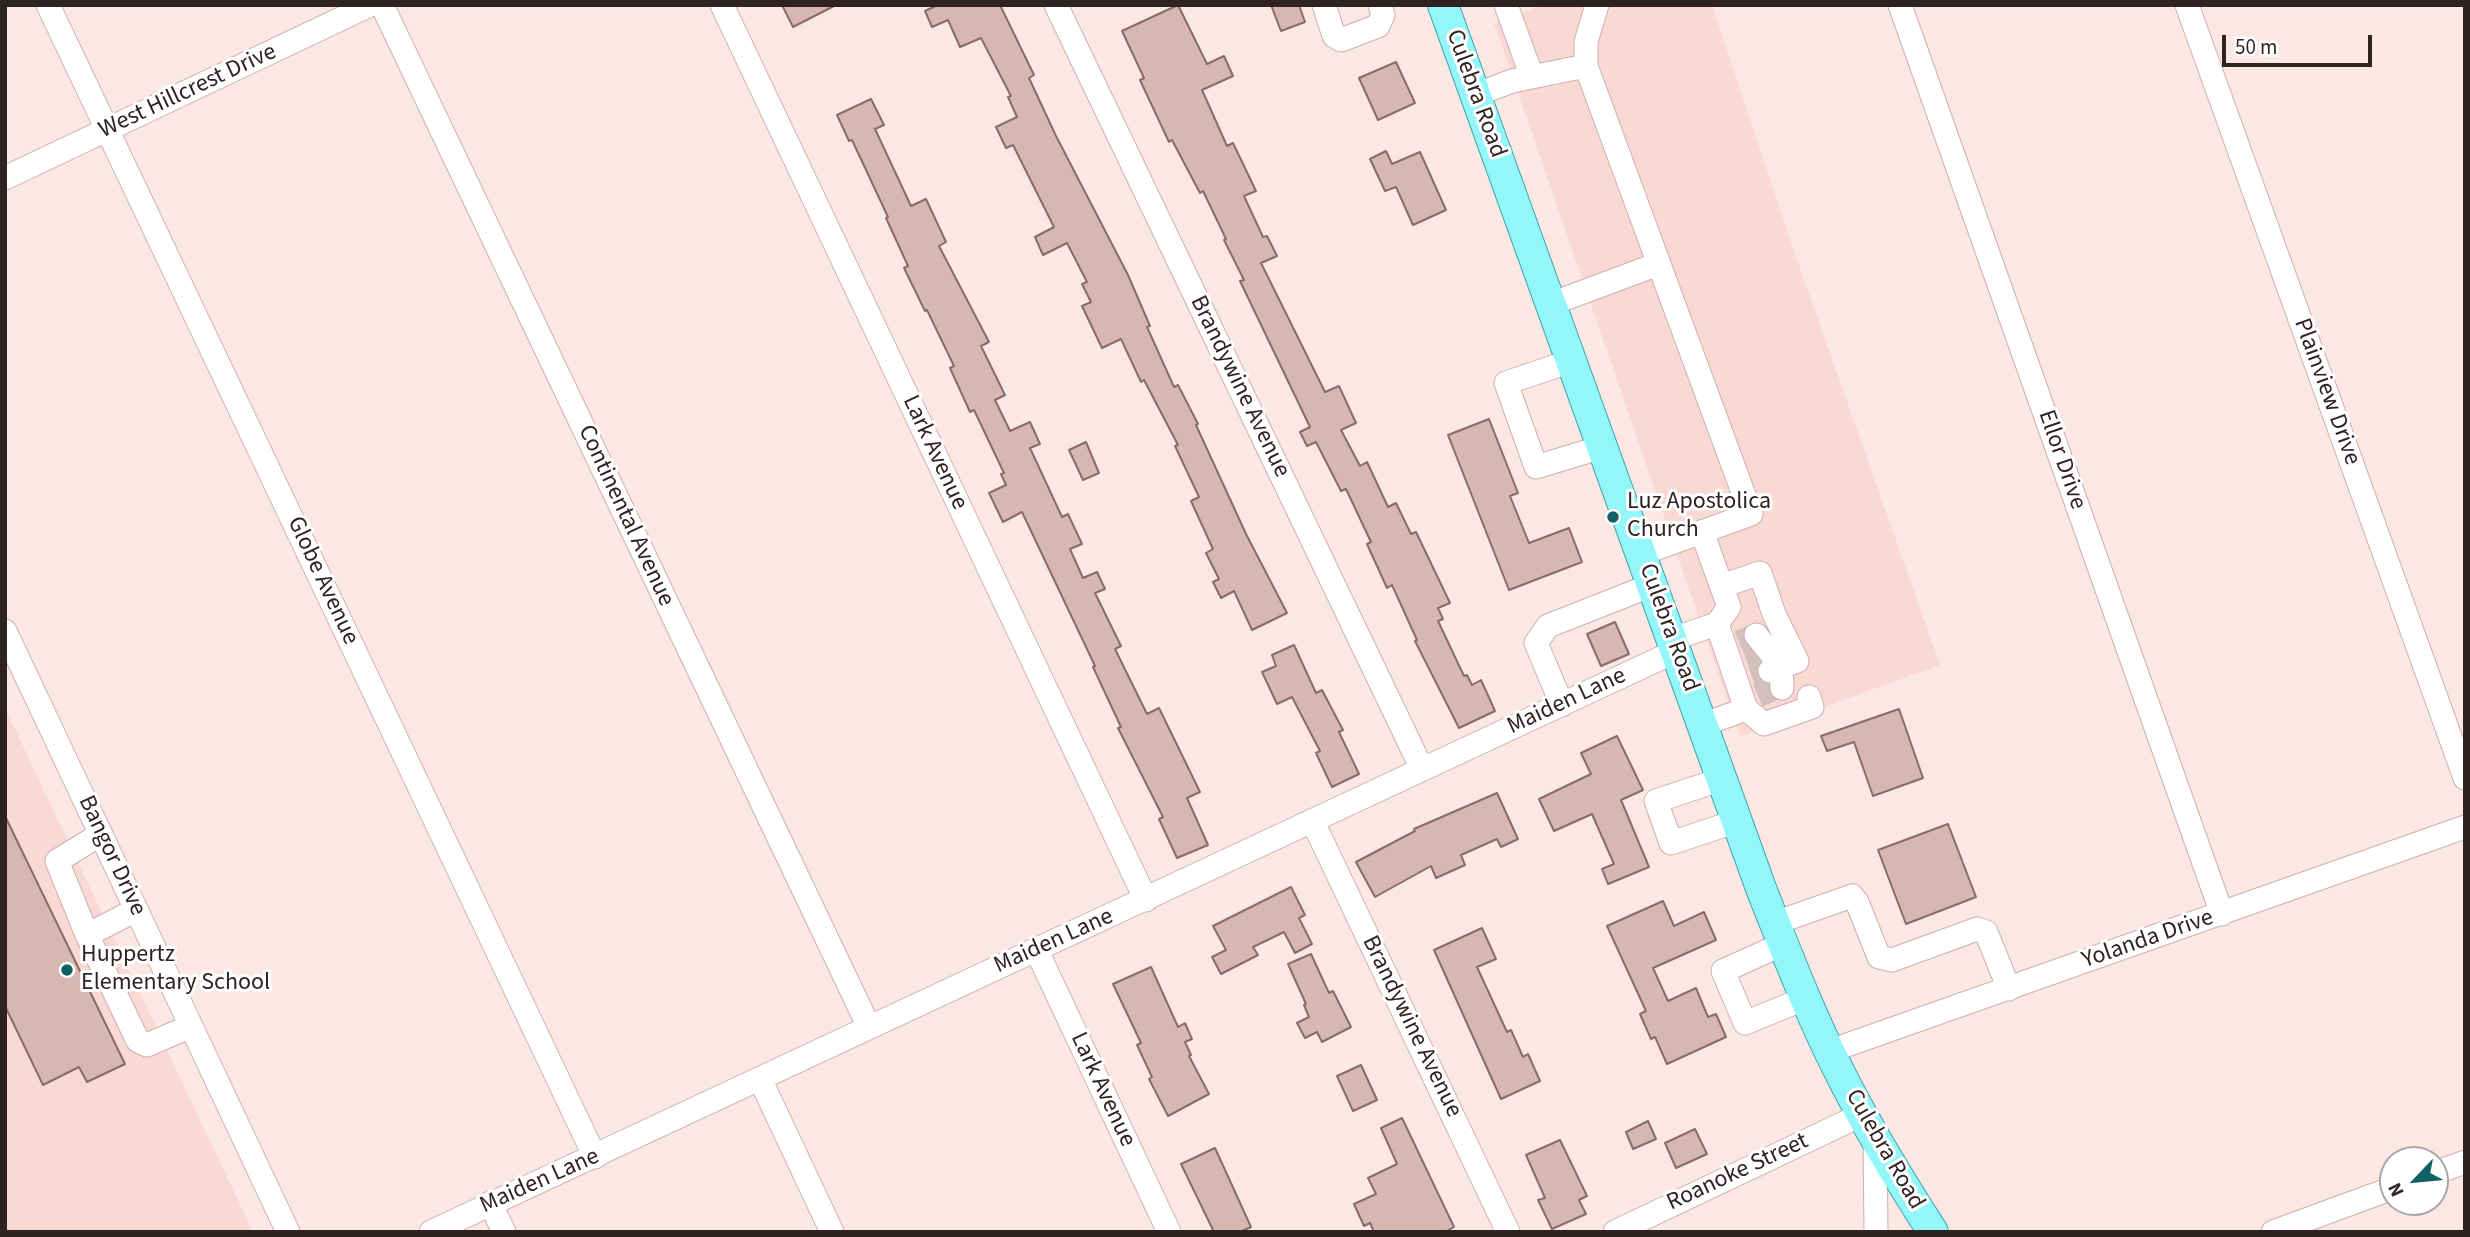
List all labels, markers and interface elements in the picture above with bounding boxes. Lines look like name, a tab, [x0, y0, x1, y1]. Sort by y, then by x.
scale bar	[2225, 21, 2376, 65]
street label: Culebra Road	[1439, 26, 1511, 162]
text: 50 m	[2235, 32, 2277, 62]
street label: West Hillcrest Drive	[95, 38, 281, 146]
street label: Brandywine Avenue	[1183, 291, 1295, 483]
street label: Plainview Drive	[2286, 315, 2366, 469]
street label: Lark Avenue	[895, 391, 973, 515]
street label: Ellor Drive	[2031, 407, 2091, 513]
street label: Continental Avenue	[570, 421, 680, 611]
place label: Luz Apostolica Church	[1627, 489, 1771, 545]
marker: Luz Apostolica Church	[1605, 509, 1621, 525]
street label: Globe Avenue	[280, 512, 364, 650]
street label: Culebra Road	[1632, 560, 1704, 696]
street label: Maiden Lane	[1503, 662, 1631, 742]
street label: Bangor Drive	[71, 791, 151, 921]
street label: Maiden Lane	[990, 903, 1118, 981]
street label: Yolanda Drive	[2079, 904, 2217, 976]
street label: Brandywine Avenue	[1355, 931, 1467, 1123]
place label: Huppertz Elementary School	[81, 942, 270, 998]
marker: Huppertz Elementary School	[59, 962, 75, 978]
street label: Lark Avenue	[1063, 1028, 1141, 1152]
street label: Culebra Road	[1838, 1085, 1930, 1215]
street label: Roanoke Street	[1663, 1128, 1813, 1218]
street label: Maiden Lane	[476, 1143, 604, 1221]
north arrow	[2379, 1146, 2449, 1216]
text: N	[2382, 1178, 2411, 1201]

